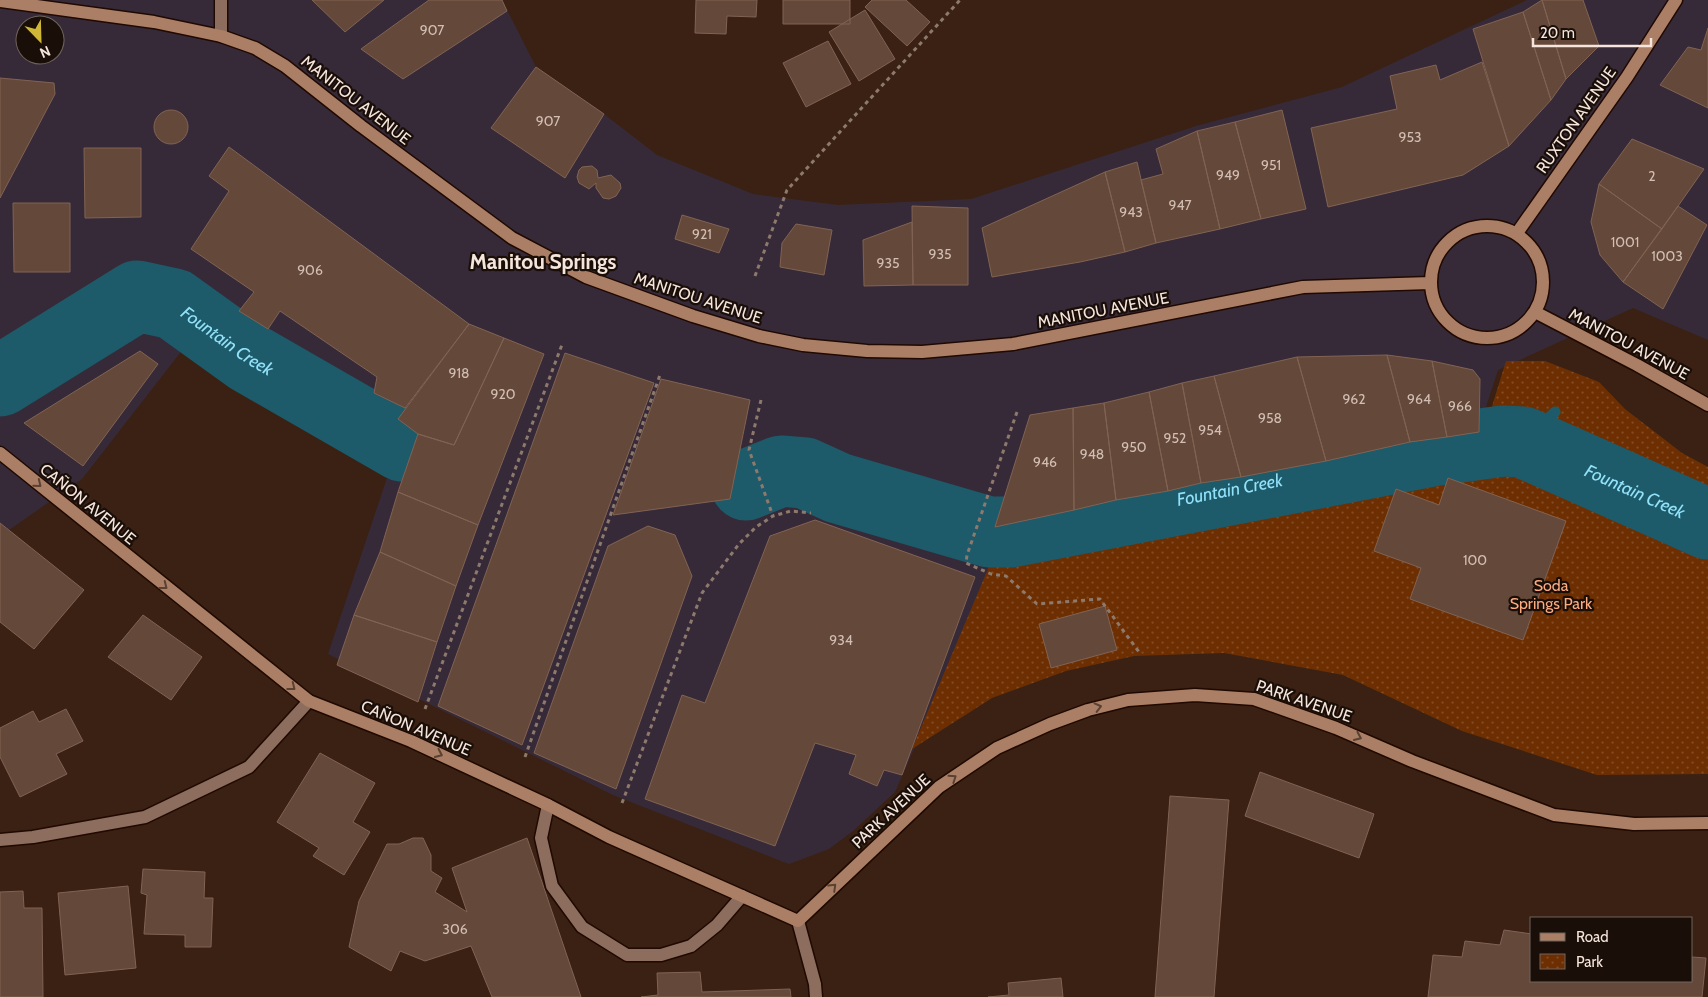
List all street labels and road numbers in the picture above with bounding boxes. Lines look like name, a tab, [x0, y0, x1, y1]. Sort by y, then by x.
street label: MANITOU AVENUE	[298, 51, 414, 149]
street label: RUXTON AVENUE	[1532, 63, 1620, 177]
street label: MANITOU AVENUE	[632, 268, 764, 328]
street label: MANITOU AVENUE	[1036, 288, 1170, 332]
street label: MANITOU AVENUE	[1566, 304, 1692, 384]
street label: CAÑON AVENUE	[36, 460, 140, 548]
street label: PARK AVENUE	[1254, 676, 1355, 726]
street label: CAÑON AVENUE	[358, 696, 474, 760]
street label: PARK AVENUE	[848, 770, 934, 852]

